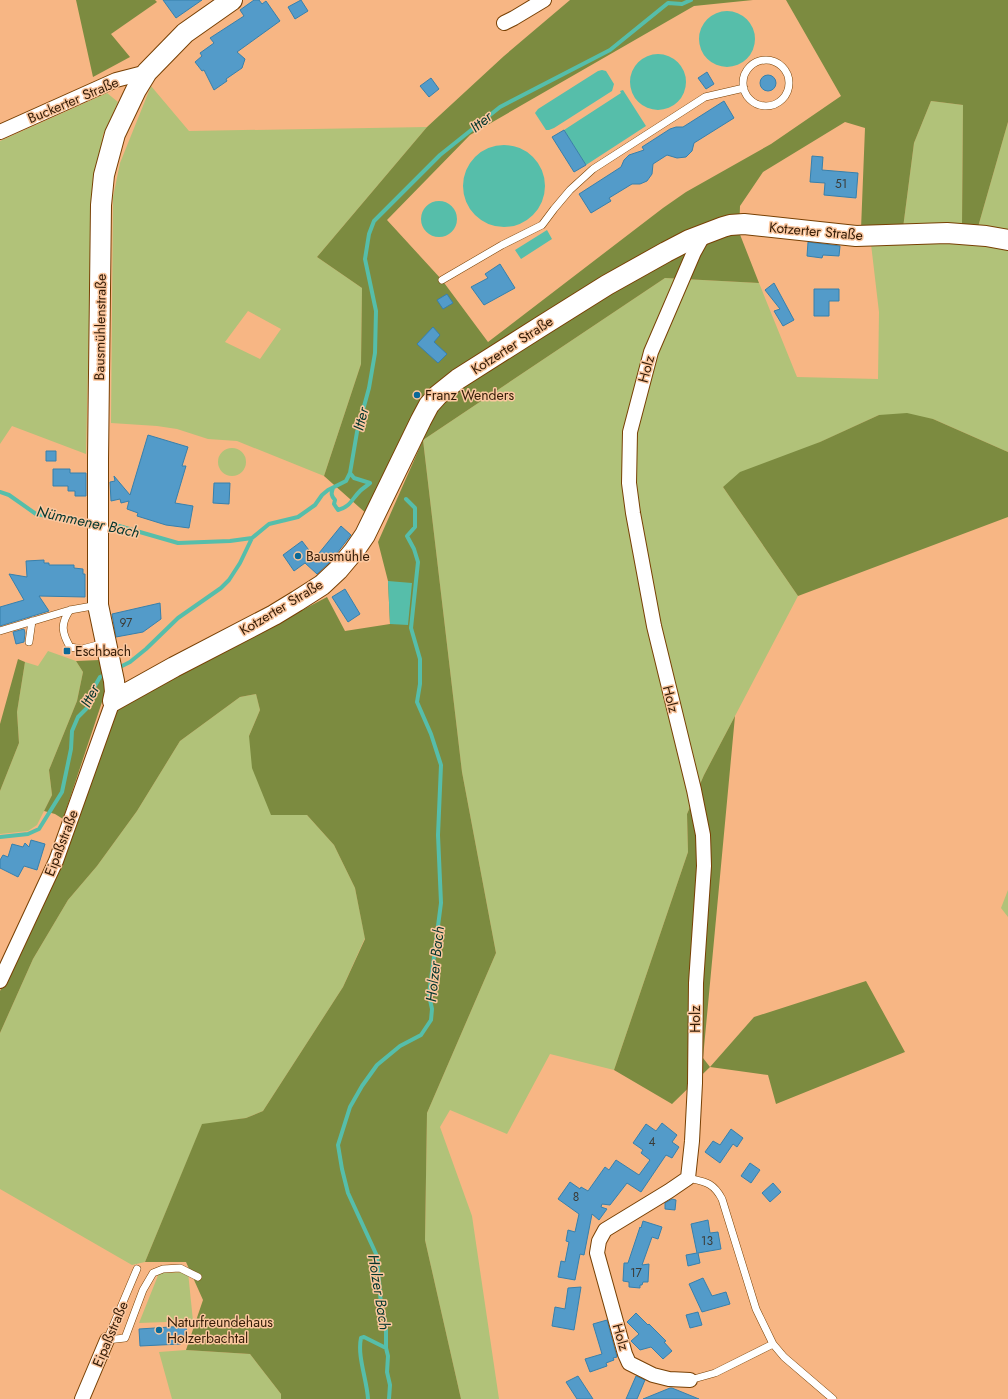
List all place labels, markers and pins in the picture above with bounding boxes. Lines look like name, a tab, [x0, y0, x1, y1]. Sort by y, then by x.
place label: Franz Wenders	[425, 385, 515, 405]
marker: Franz Wenders	[412, 390, 422, 400]
place label: Bausmühle	[306, 546, 370, 566]
marker: Bausmühle	[293, 551, 303, 561]
place label: Eschbach	[75, 641, 131, 661]
marker: Eschbach	[62, 646, 72, 656]
place label: Naturfreundehaus Holzerbachtal	[167, 1312, 273, 1348]
marker: Naturfreundehaus Holzerbachtal	[154, 1325, 164, 1335]

